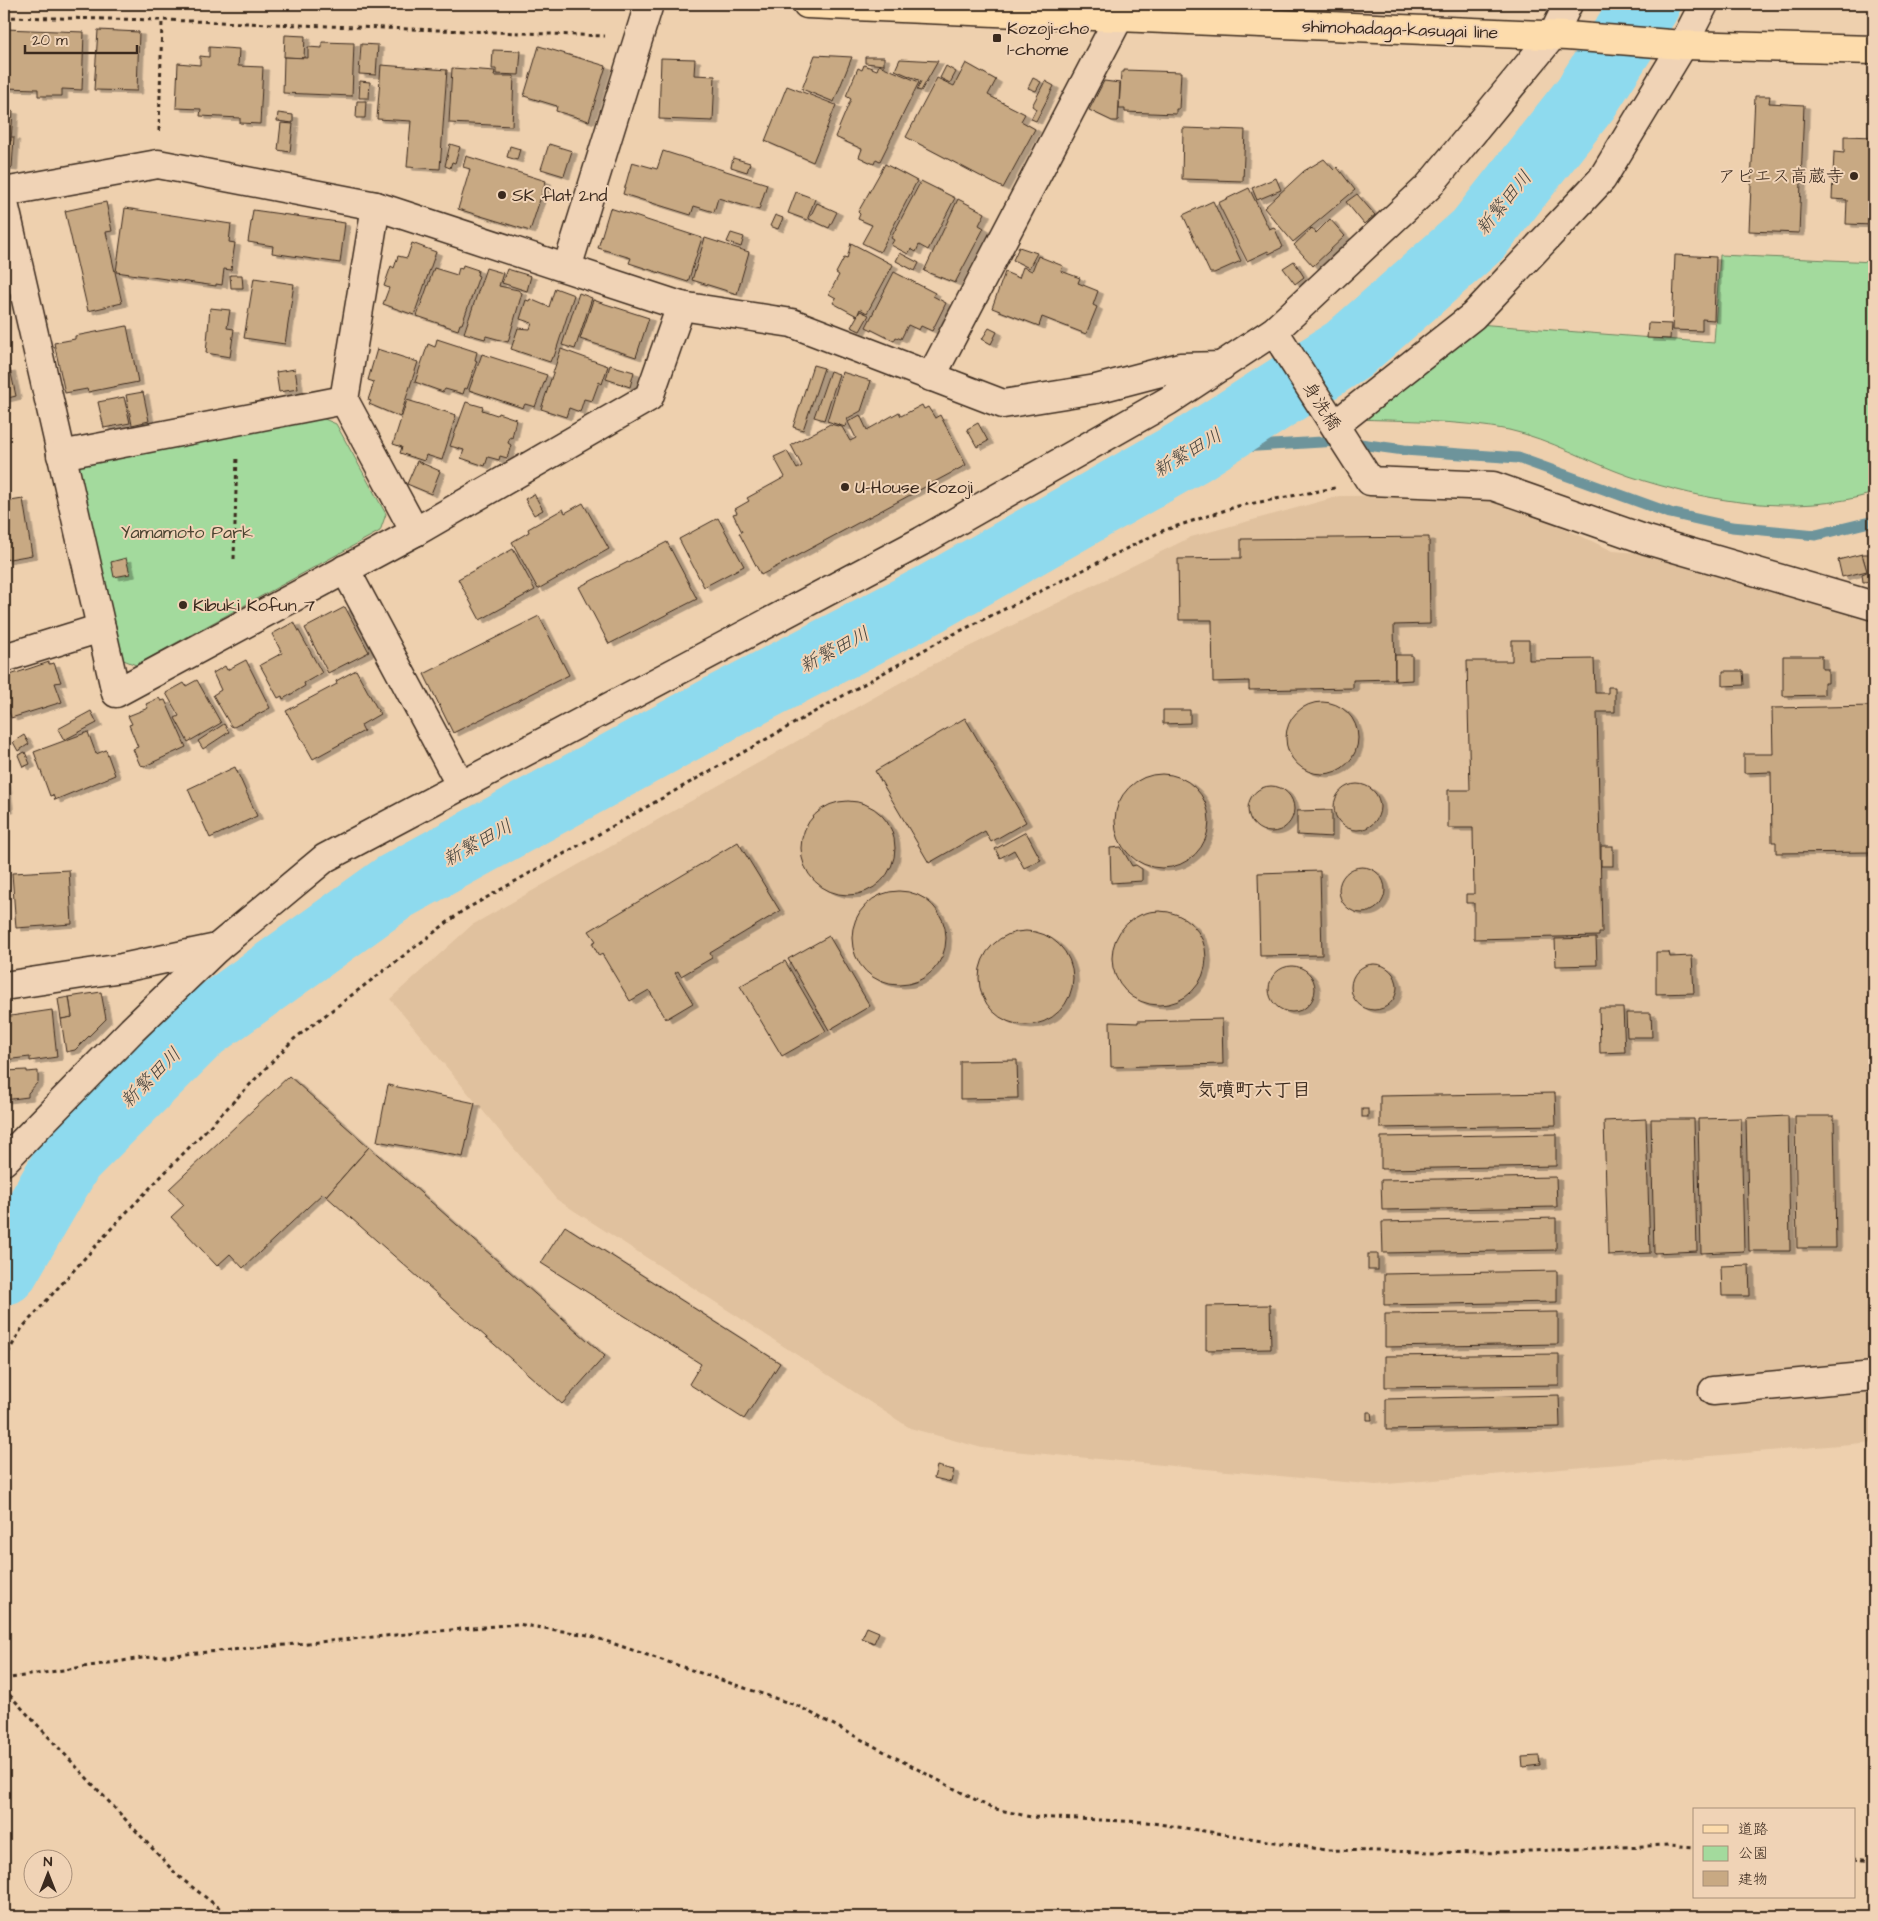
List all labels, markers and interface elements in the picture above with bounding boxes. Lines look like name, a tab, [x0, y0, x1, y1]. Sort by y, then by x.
street label: shimohadaga-kasugai line	[1301, 14, 1499, 46]
place label: Kozoji-cho 1-chome	[1007, 16, 1089, 62]
scale bar	[25, 22, 138, 54]
text: 20 m	[32, 30, 68, 51]
marker: Kozoji-cho 1-chome	[991, 32, 1003, 44]
place label: アピエス高蔵寺	[1718, 164, 1844, 189]
water label: 新繁田川	[1470, 165, 1539, 241]
marker: アピエス高蔵寺	[1848, 170, 1860, 182]
place label: SK flat 2nd	[512, 183, 607, 208]
marker: SK flat 2nd	[496, 189, 508, 201]
street label: 身洗橋	[1296, 377, 1347, 436]
water label: 新繁田川	[1148, 422, 1227, 484]
place label: U-House Kozoji	[855, 475, 973, 500]
marker: U-House Kozoji	[839, 481, 851, 493]
park label: Yamamoto Park	[121, 520, 253, 545]
place label: Kibuki Kofun 7	[193, 593, 315, 618]
marker: Kibuki Kofun 7	[177, 599, 189, 611]
water label: 新繁田川	[795, 621, 875, 680]
water label: 新繁田川	[438, 813, 518, 874]
water label: 新繁田川	[115, 1042, 187, 1114]
district label: 気噴町六丁目	[1197, 1077, 1311, 1104]
legend	[1693, 1808, 1856, 1898]
text: 道路	[1738, 1819, 1768, 1840]
text: 公園	[1738, 1843, 1768, 1864]
north arrow	[22, 1848, 72, 1898]
text: N	[44, 1852, 53, 1872]
text: 建物	[1738, 1869, 1768, 1890]

